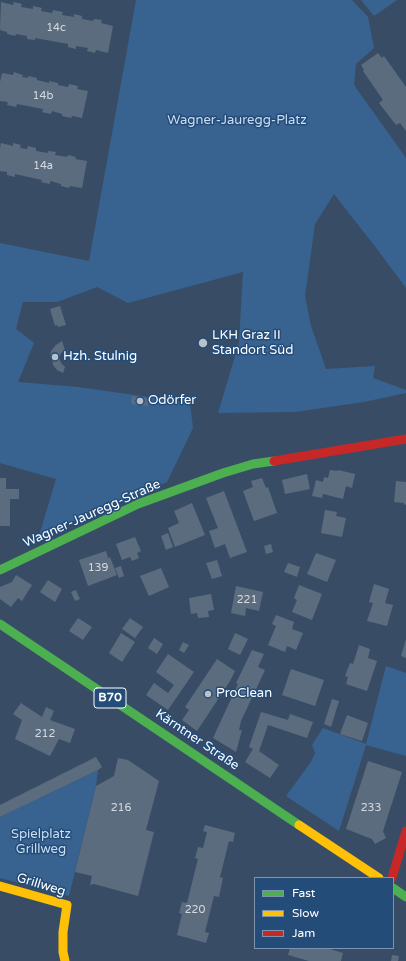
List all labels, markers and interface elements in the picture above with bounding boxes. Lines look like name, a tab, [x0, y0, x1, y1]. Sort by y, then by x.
house number: 14c	[46, 21, 66, 35]
house number: 14b	[33, 89, 53, 103]
park label: Wagner-Jauregg-Platz	[167, 113, 307, 129]
house number: 14a	[33, 159, 53, 173]
place label: LKH Graz II Standort Süd	[212, 328, 293, 359]
marker: LKH Graz II Standort Süd	[197, 337, 209, 349]
place label: Hzh. Stulnig	[63, 349, 137, 365]
marker: Hzh. Stulnig	[50, 352, 60, 362]
place label: Odörfer	[148, 393, 196, 409]
marker: Odörfer	[135, 396, 145, 406]
street label: Wagner-Jauregg-Straße	[21, 477, 163, 551]
house number: 139	[88, 561, 108, 575]
house number: 221	[237, 593, 257, 607]
place label: ProClean	[216, 686, 272, 702]
road number: B70	[94, 688, 126, 708]
marker: ProClean	[203, 689, 213, 699]
street label: Kärntner Straße	[152, 706, 242, 774]
house number: 212	[35, 727, 55, 741]
house number: 216	[111, 801, 131, 815]
house number: 233	[361, 801, 381, 815]
park label: Spielplatz Grillweg	[11, 827, 71, 858]
street label: Grillweg	[15, 870, 67, 900]
legend	[254, 877, 394, 949]
text: Fast	[292, 886, 315, 900]
house number: 220	[185, 903, 205, 917]
text: Slow	[292, 906, 319, 920]
text: Jam	[292, 926, 315, 940]

